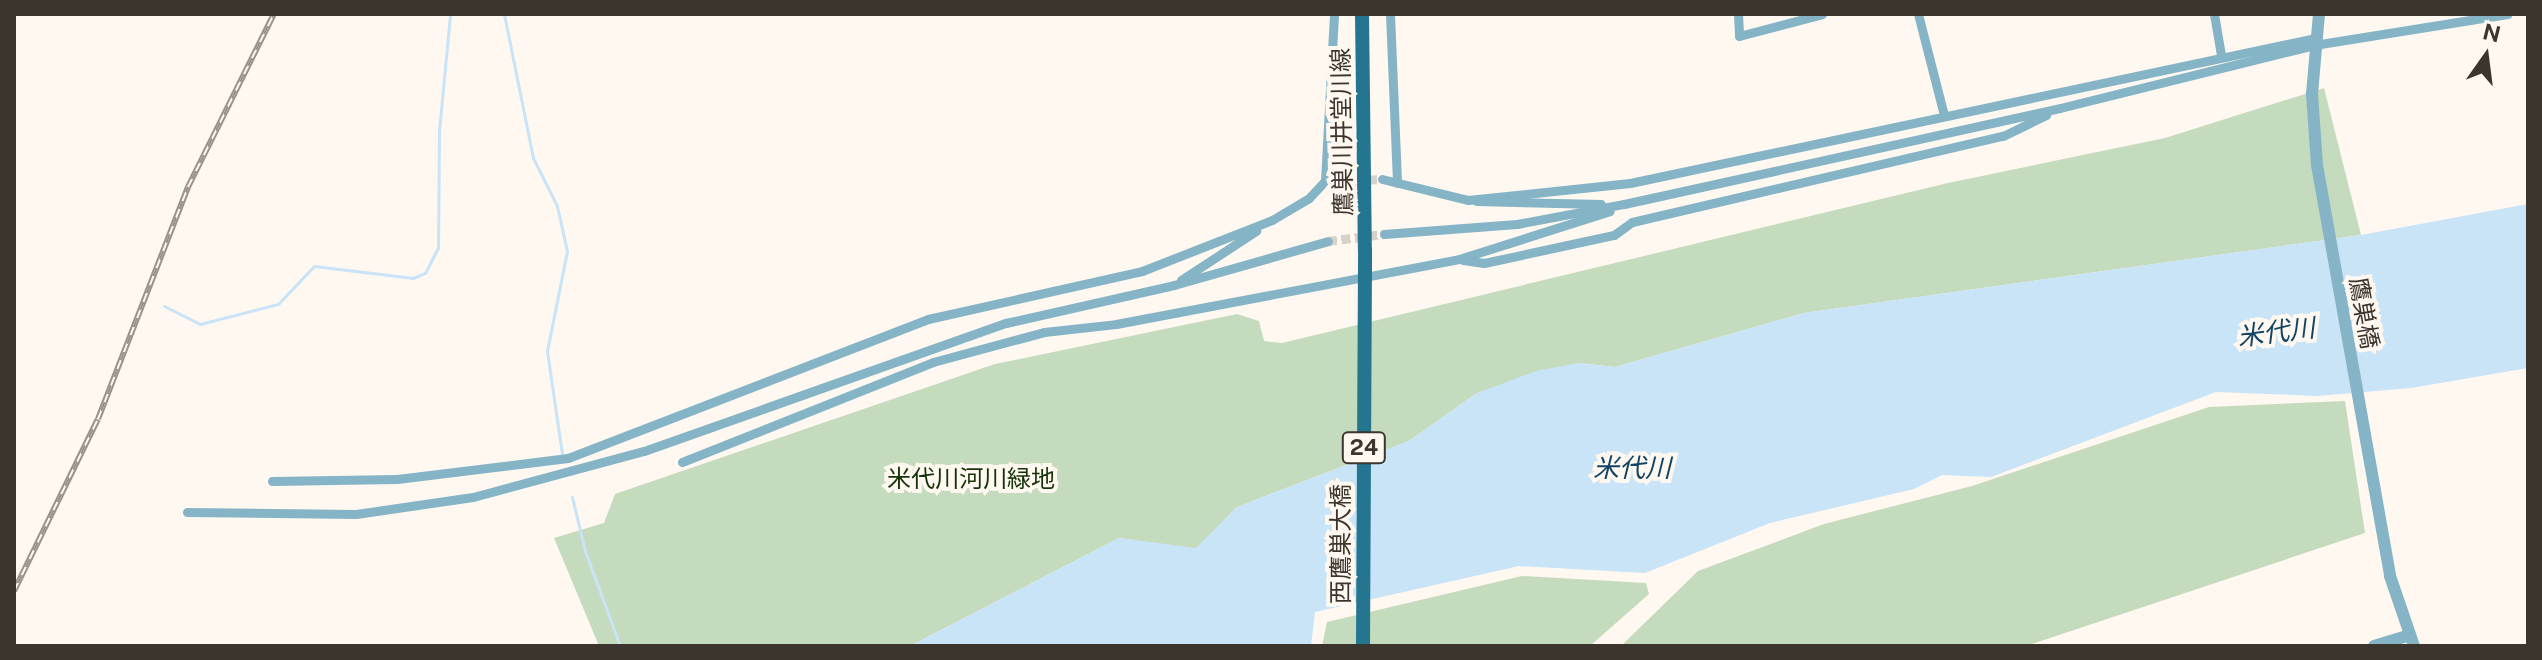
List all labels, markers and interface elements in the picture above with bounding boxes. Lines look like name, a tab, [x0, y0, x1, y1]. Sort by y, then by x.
north arrow	[2446, 16, 2526, 96]
text: N	[2480, 18, 2503, 47]
street label: 鷹巣川井堂川線	[1326, 48, 1358, 216]
street label: 鷹巣橋	[2344, 275, 2384, 351]
water label: 米代川	[2235, 312, 2317, 352]
road number: 24	[1340, 430, 1388, 466]
water label: 米代川	[1593, 452, 1671, 484]
park label: 米代川河川緑地	[887, 465, 1055, 493]
street label: 西鷹巣大橋	[1327, 484, 1355, 604]

